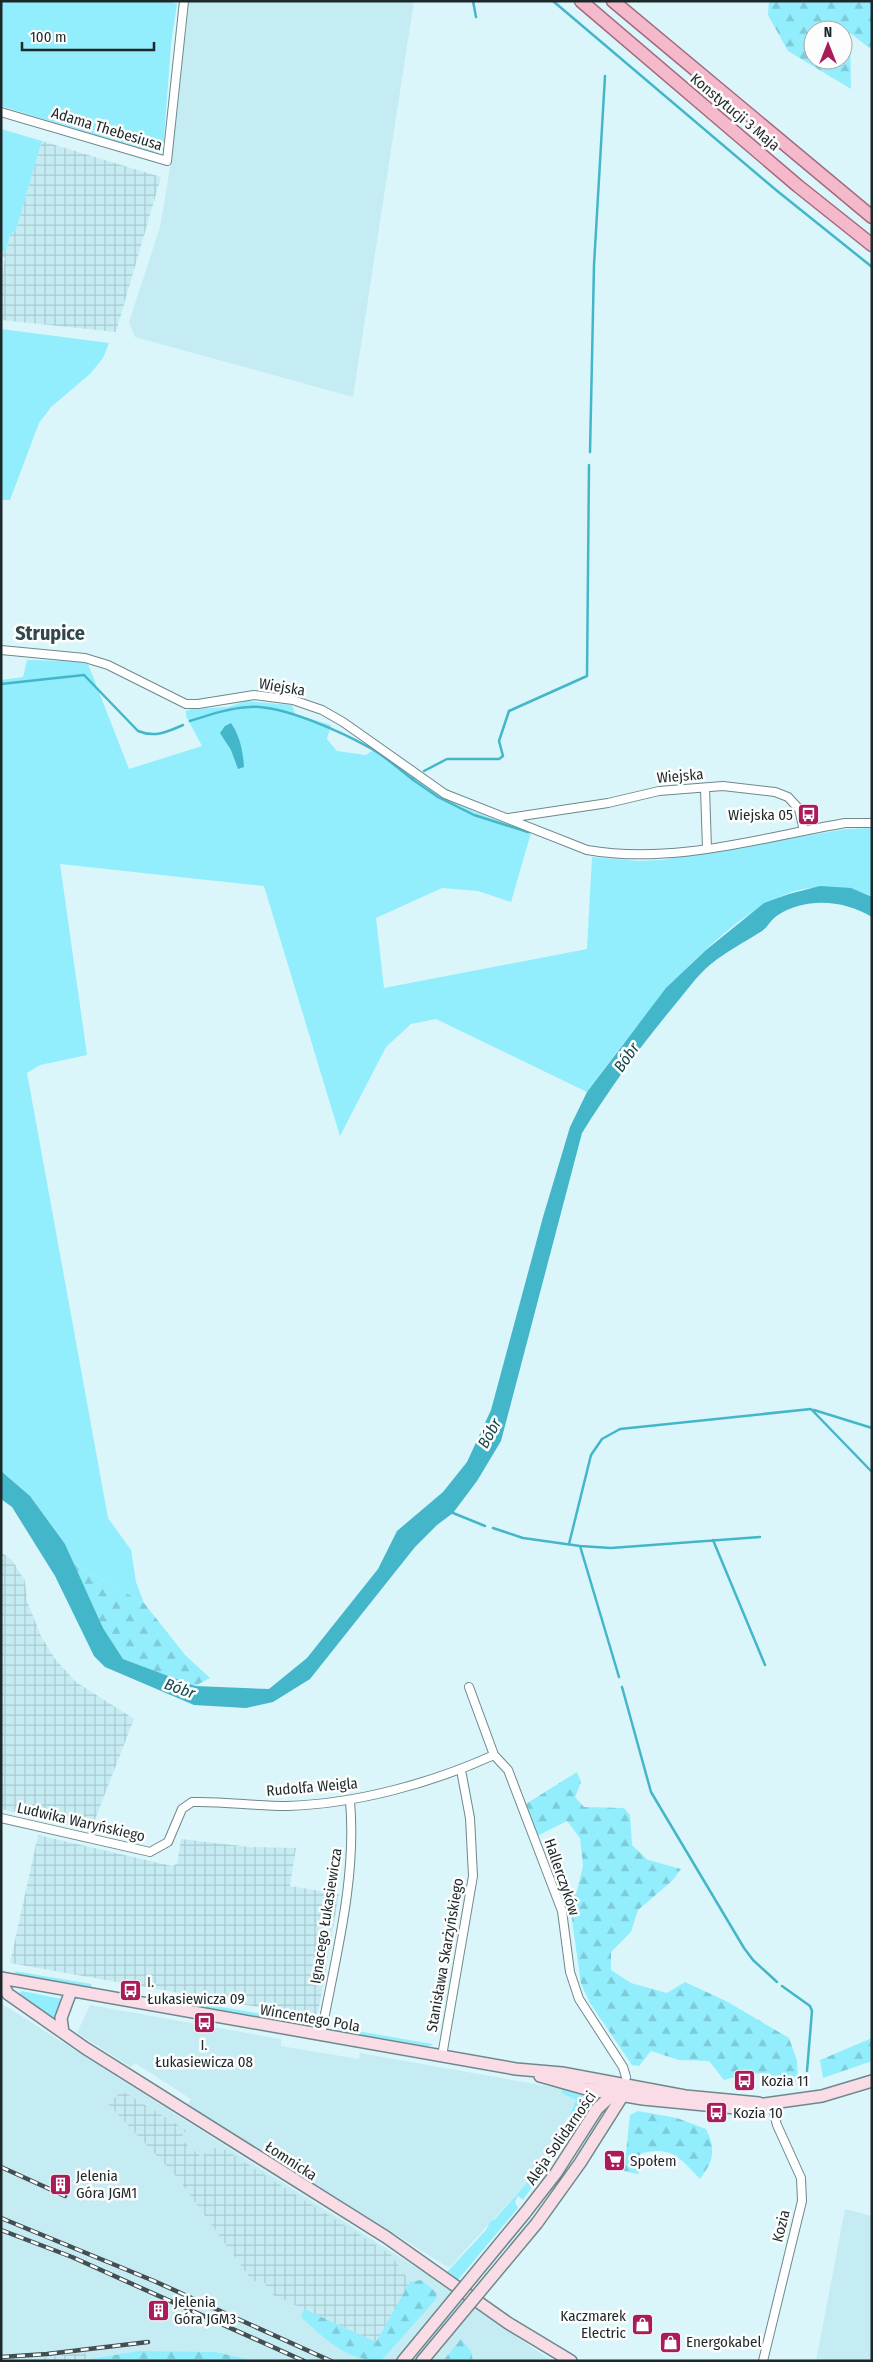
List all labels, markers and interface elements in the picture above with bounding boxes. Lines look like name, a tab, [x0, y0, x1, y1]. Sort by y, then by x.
scale bar	[22, 20, 155, 52]
north arrow	[803, 20, 853, 70]
text: N	[824, 24, 832, 41]
text: 100 m	[30, 28, 67, 46]
street label: Konstytucji 3 Maja	[687, 69, 783, 155]
street label: Adama Thebesiusa	[49, 104, 165, 154]
district label: Strupice	[15, 621, 85, 645]
street label: Wiejska	[258, 674, 306, 700]
street label: Wiejska	[656, 765, 704, 787]
bus stop icon: Wiejska 05	[797, 803, 821, 827]
place label: Wiejska 05	[728, 806, 793, 824]
water label: Bóbr	[610, 1039, 643, 1075]
water label: Bóbr	[474, 1415, 506, 1451]
water label: Bóbr	[162, 1674, 198, 1703]
street label: Rudolfa Weigla	[266, 1774, 358, 1800]
street label: Ludwika Waryńskiego	[15, 1799, 147, 1846]
street label: Hallerczyków	[540, 1836, 584, 1918]
street label: Ignacego Łukasiewicza	[306, 1847, 346, 1985]
street label: Stanisława Skarżyńskiego	[423, 1877, 467, 2033]
place label: I. Łukasiewicza 09	[147, 1973, 245, 2008]
bus stop icon: I. Łukasiewicza 09	[119, 1979, 143, 2003]
street label: Wincentego Pola	[259, 2000, 361, 2036]
bus stop icon: I. Łukasiewicza 08	[192, 2010, 216, 2034]
place label: I. Łukasiewicza 08	[155, 2036, 253, 2071]
bus stop icon: Kozia 11	[733, 2069, 757, 2093]
place label: Kozia 11	[761, 2072, 809, 2090]
street label: Aleja Solidarności	[522, 2088, 600, 2188]
bus stop icon: Kozia 10	[705, 2101, 729, 2125]
place label: Kozia 10	[733, 2104, 783, 2122]
street label: Łomnicka	[262, 2138, 320, 2184]
supermarket icon: Społem	[602, 2149, 626, 2173]
place label: Społem	[630, 2152, 676, 2170]
place label: Jelenia Góra JGM1	[76, 2167, 137, 2202]
building icon: Jelenia Góra JGM1	[48, 2173, 72, 2197]
street label: Kozia	[768, 2208, 794, 2244]
place label: Jelenia Góra JGM3	[174, 2293, 236, 2328]
building icon: Jelenia Góra JGM3	[146, 2299, 170, 2323]
place label: Kaczmarek Electric	[560, 2307, 627, 2342]
shop icon: Kaczmarek Electric	[630, 2313, 654, 2337]
shop icon: Energokabel	[658, 2330, 682, 2354]
place label: Energokabel	[686, 2333, 761, 2351]

